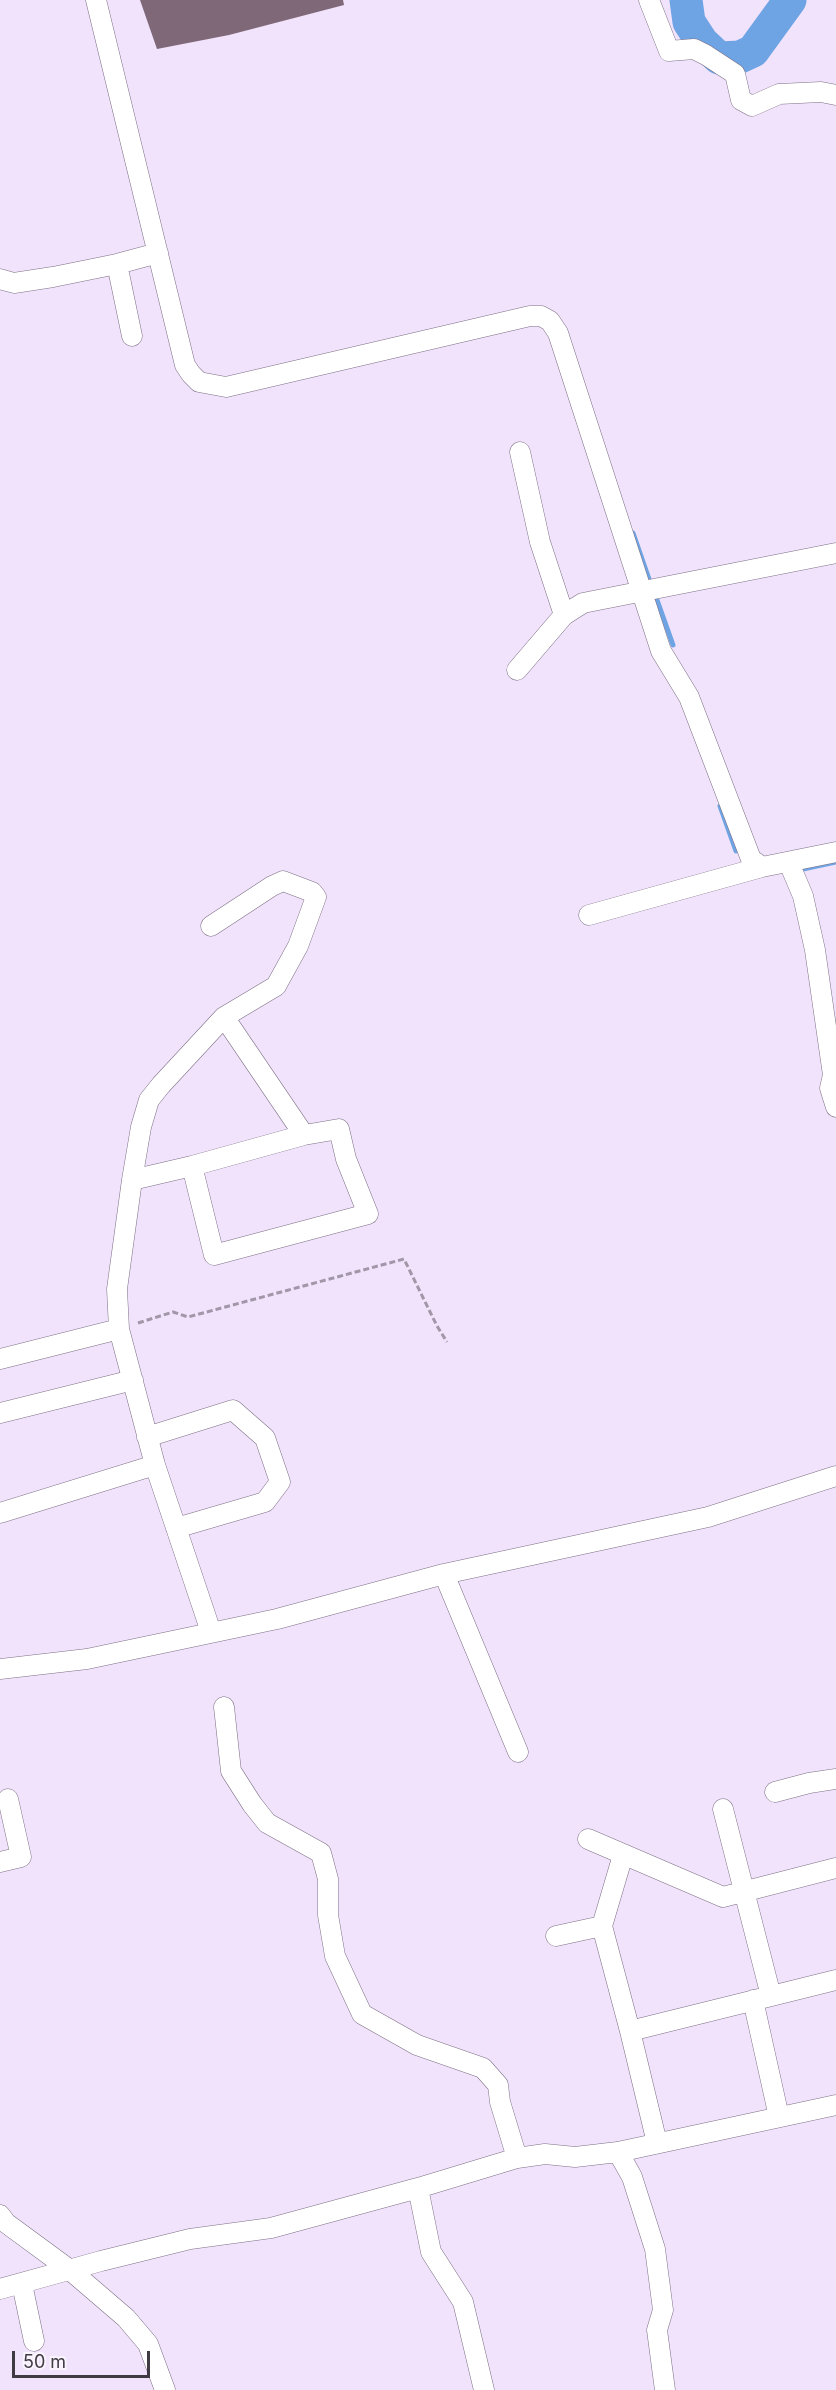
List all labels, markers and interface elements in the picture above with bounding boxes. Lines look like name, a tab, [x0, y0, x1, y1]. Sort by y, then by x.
scale bar	[15, 2339, 153, 2377]
text: 50 m	[23, 2351, 66, 2372]

